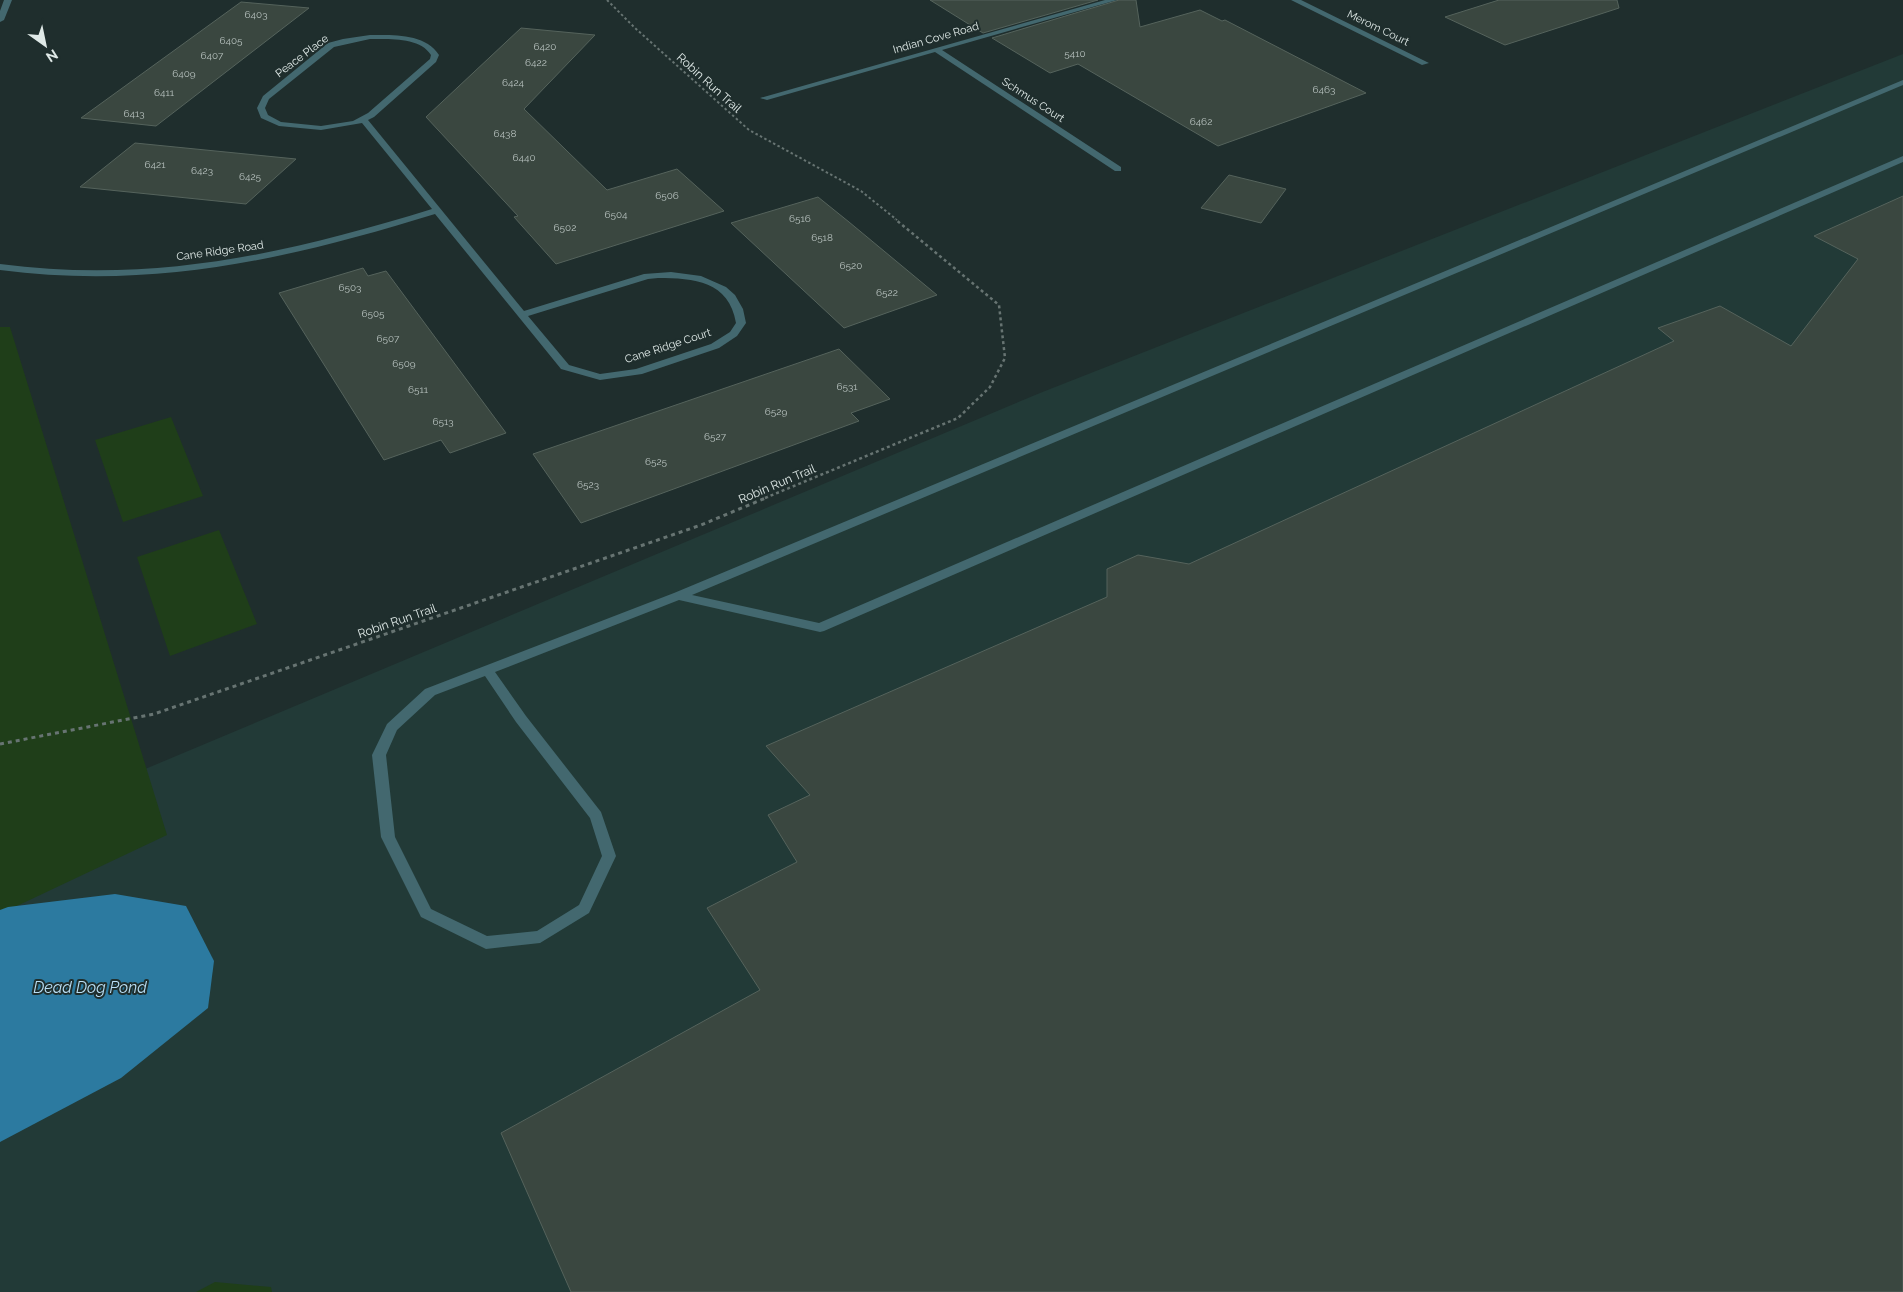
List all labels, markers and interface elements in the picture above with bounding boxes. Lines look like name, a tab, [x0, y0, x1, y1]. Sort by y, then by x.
street label: Merom Court	[1345, 7, 1411, 49]
house number: 6403	[245, 9, 267, 20]
street label: Indian Cove Road	[892, 19, 981, 56]
north arrow	[20, 20, 70, 70]
street label: Peace Place	[273, 32, 331, 80]
house number: 6405	[219, 35, 243, 46]
house number: 6420	[534, 41, 556, 52]
text: N	[43, 46, 61, 66]
house number: 5410	[1064, 48, 1086, 59]
house number: 6407	[201, 50, 224, 61]
street label: Robin Run Trail	[674, 50, 745, 116]
house number: 6422	[525, 57, 547, 68]
house number: 6409	[172, 68, 196, 79]
street label: Schmus Court	[999, 75, 1067, 125]
house number: 6424	[502, 77, 525, 88]
house number: 6463	[1313, 84, 1335, 95]
house number: 6411	[154, 87, 175, 98]
house number: 6413	[123, 108, 145, 119]
house number: 6462	[1190, 116, 1212, 127]
house number: 6438	[494, 128, 516, 139]
house number: 6440	[512, 152, 536, 163]
house number: 6421	[145, 159, 166, 170]
house number: 6423	[191, 165, 213, 176]
house number: 6425	[239, 171, 262, 182]
house number: 6506	[655, 190, 679, 201]
house number: 6504	[604, 209, 628, 220]
house number: 6516	[789, 213, 811, 224]
house number: 6502	[554, 222, 576, 233]
house number: 6518	[811, 232, 833, 243]
street label: Cane Ridge Road	[176, 238, 265, 264]
house number: 6520	[840, 260, 862, 271]
house number: 6503	[339, 282, 361, 293]
house number: 6522	[876, 287, 898, 298]
house number: 6505	[361, 308, 385, 319]
street label: Cane Ridge Court	[623, 326, 713, 366]
house number: 6507	[377, 333, 400, 344]
house number: 6509	[392, 358, 416, 369]
house number: 6531	[836, 381, 858, 392]
house number: 6511	[408, 384, 429, 395]
house number: 6529	[765, 406, 787, 417]
house number: 6513	[432, 416, 454, 427]
house number: 6527	[704, 431, 727, 442]
house number: 6525	[645, 456, 668, 467]
street label: Robin Run Trail	[736, 461, 818, 507]
house number: 6523	[577, 479, 599, 490]
street label: Robin Run Trail	[356, 601, 439, 641]
water label: Dead Dog Pond	[33, 978, 147, 997]

